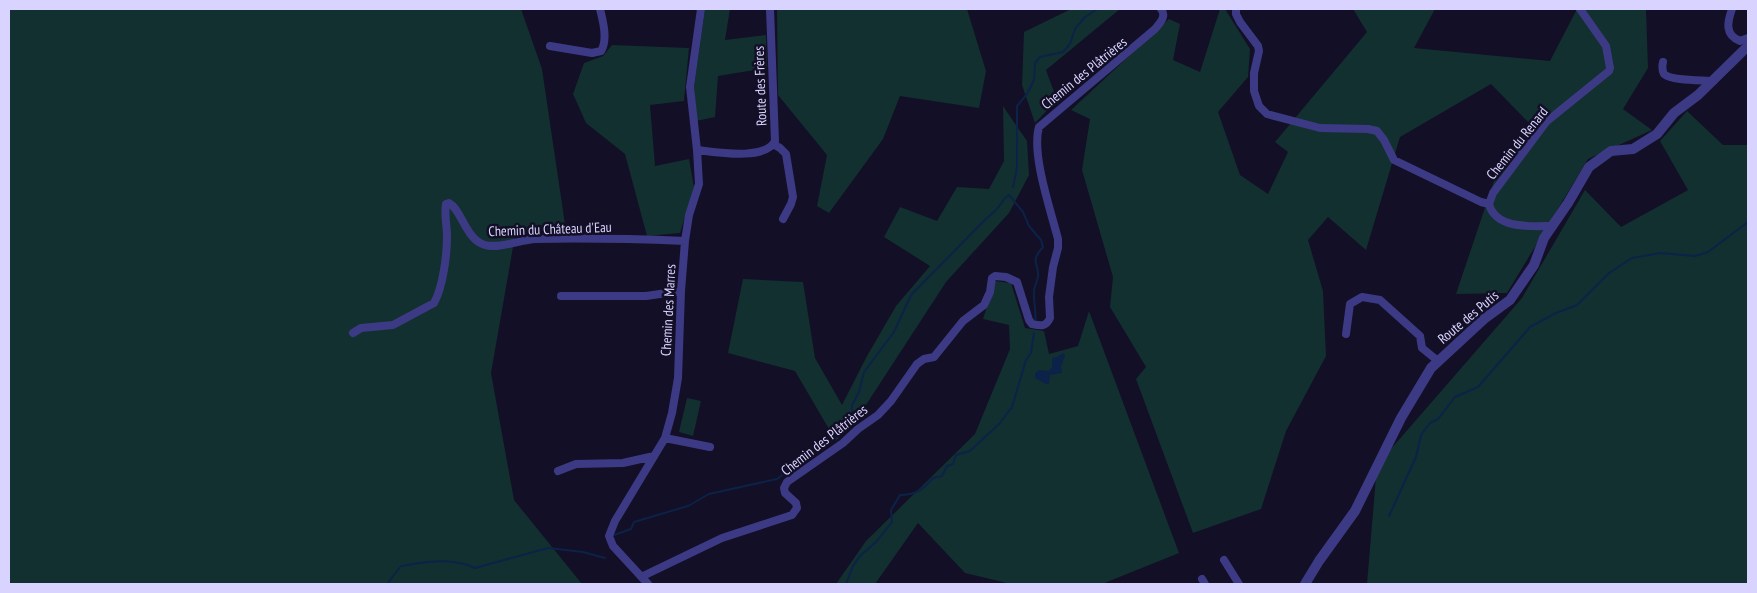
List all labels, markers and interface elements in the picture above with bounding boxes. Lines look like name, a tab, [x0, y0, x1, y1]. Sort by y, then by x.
street label: Chemin des Plâtrières	[1037, 33, 1131, 113]
street label: Route des Frères	[750, 45, 770, 126]
street label: Chemin du Renard	[1482, 103, 1552, 183]
street label: Chemin du Château d'Eau	[488, 218, 612, 240]
street label: Chemin des Marres	[657, 263, 679, 356]
street label: Route des Putis	[1434, 286, 1502, 348]
street label: Chemin des Plâtrières	[777, 400, 871, 479]

